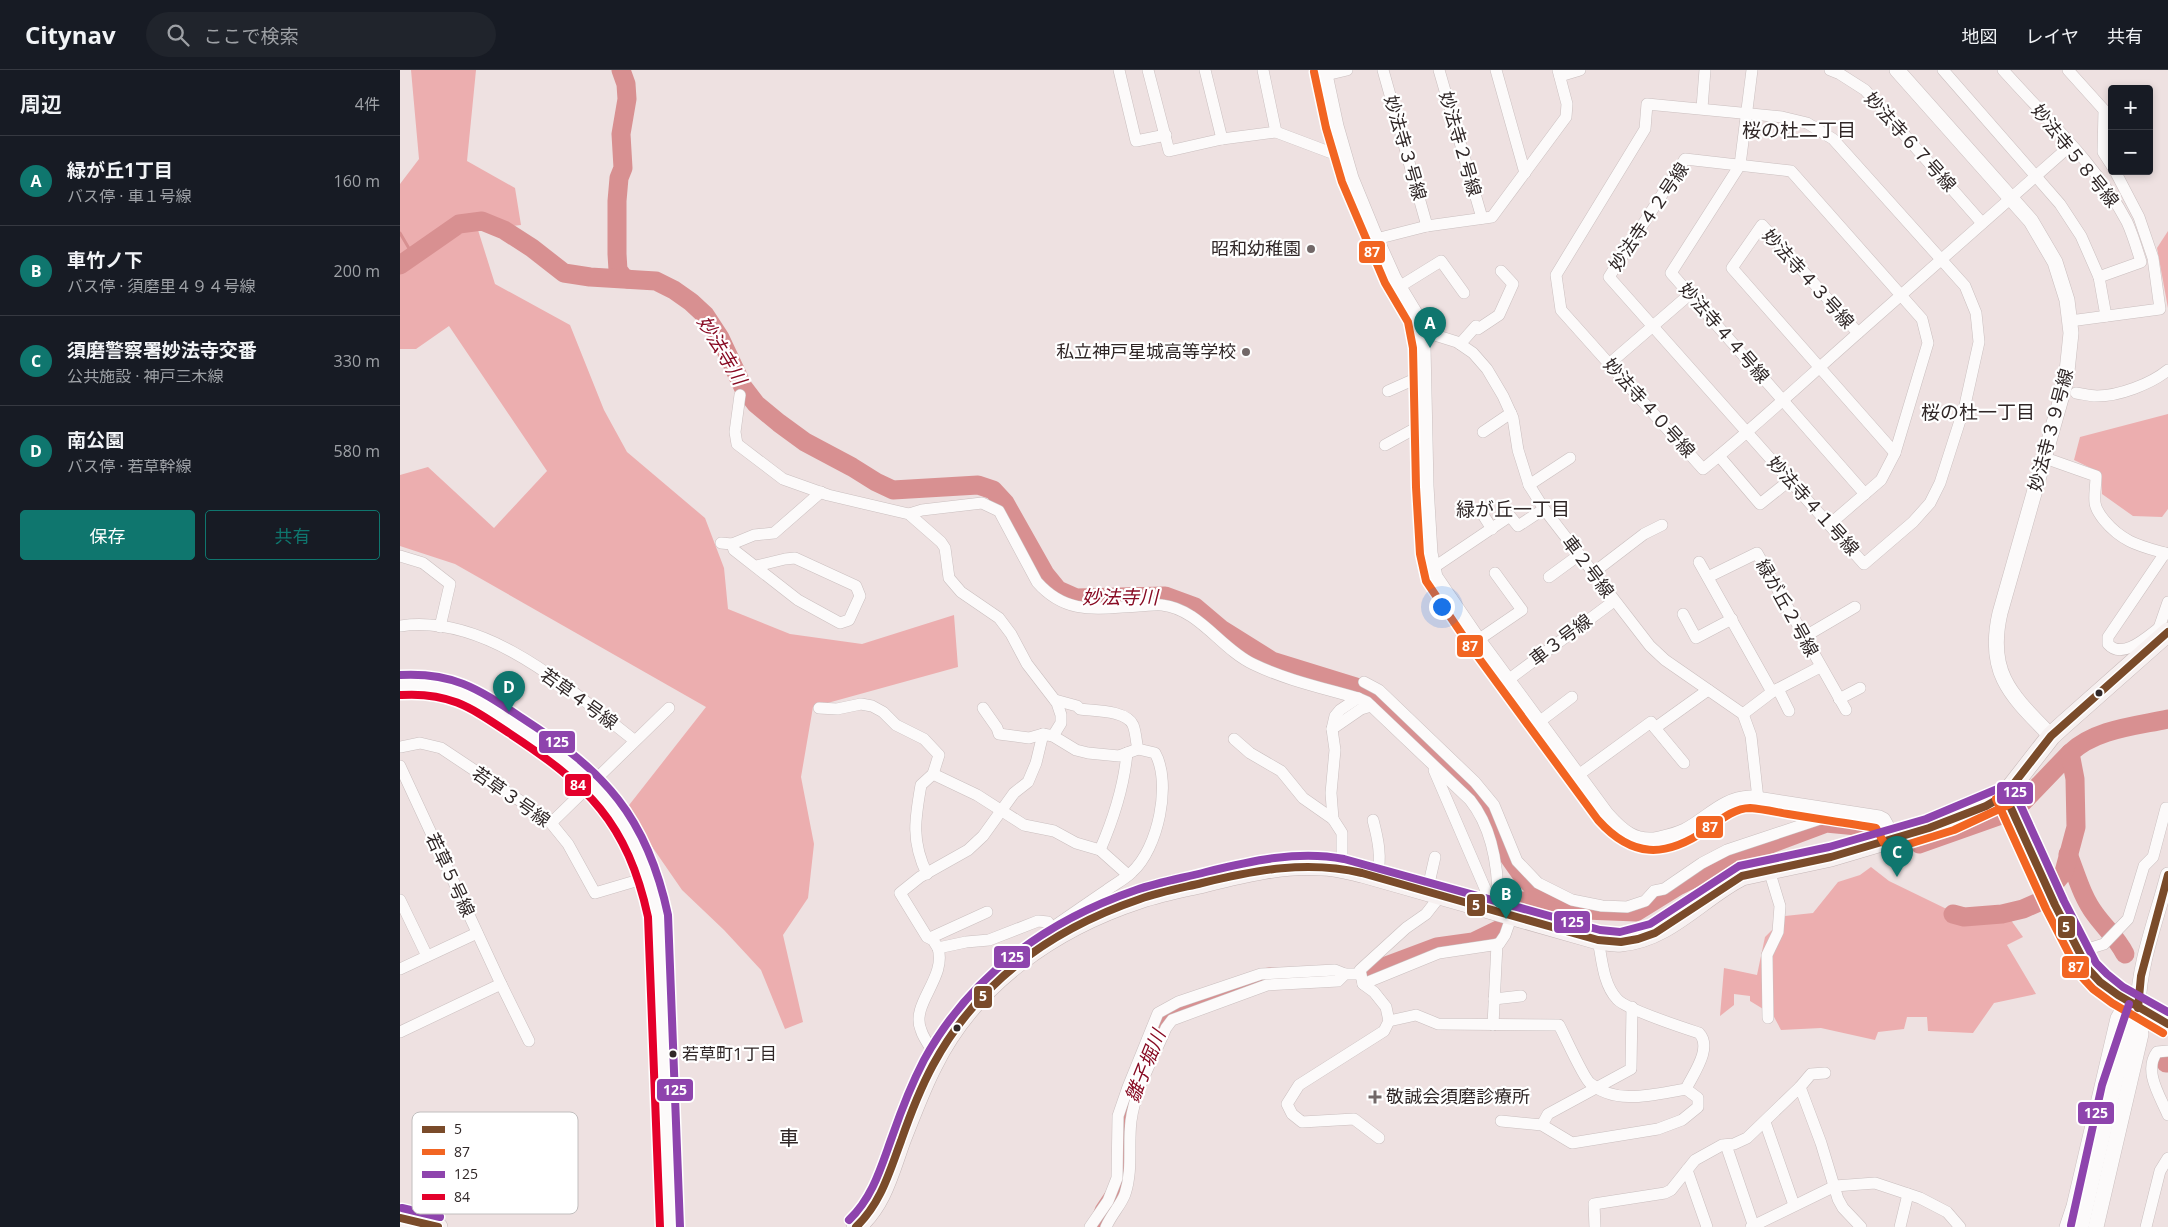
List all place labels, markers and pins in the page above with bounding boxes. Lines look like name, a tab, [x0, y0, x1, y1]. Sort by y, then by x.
place label: 昭和幼稚園	[1211, 236, 1301, 260]
marker: 昭和幼稚園	[1305, 243, 1317, 255]
pin: A	[1414, 307, 1446, 348]
place label: 私立神戸星城高等学校	[1056, 339, 1236, 363]
marker: 私立神戸星城高等学校	[1240, 346, 1252, 358]
pin: D	[493, 671, 525, 712]
unlabelled marker	[2094, 688, 2104, 698]
pin: C	[1881, 836, 1913, 877]
pin: B	[1490, 878, 1522, 919]
unlabelled marker	[952, 1023, 962, 1033]
place label: 若草町1丁目	[682, 1042, 777, 1065]
marker: 若草町1丁目	[668, 1049, 678, 1059]
place label: 敬誠会須磨診療所	[1386, 1084, 1530, 1108]
marker: 敬誠会須磨診療所	[1368, 1090, 1382, 1104]

